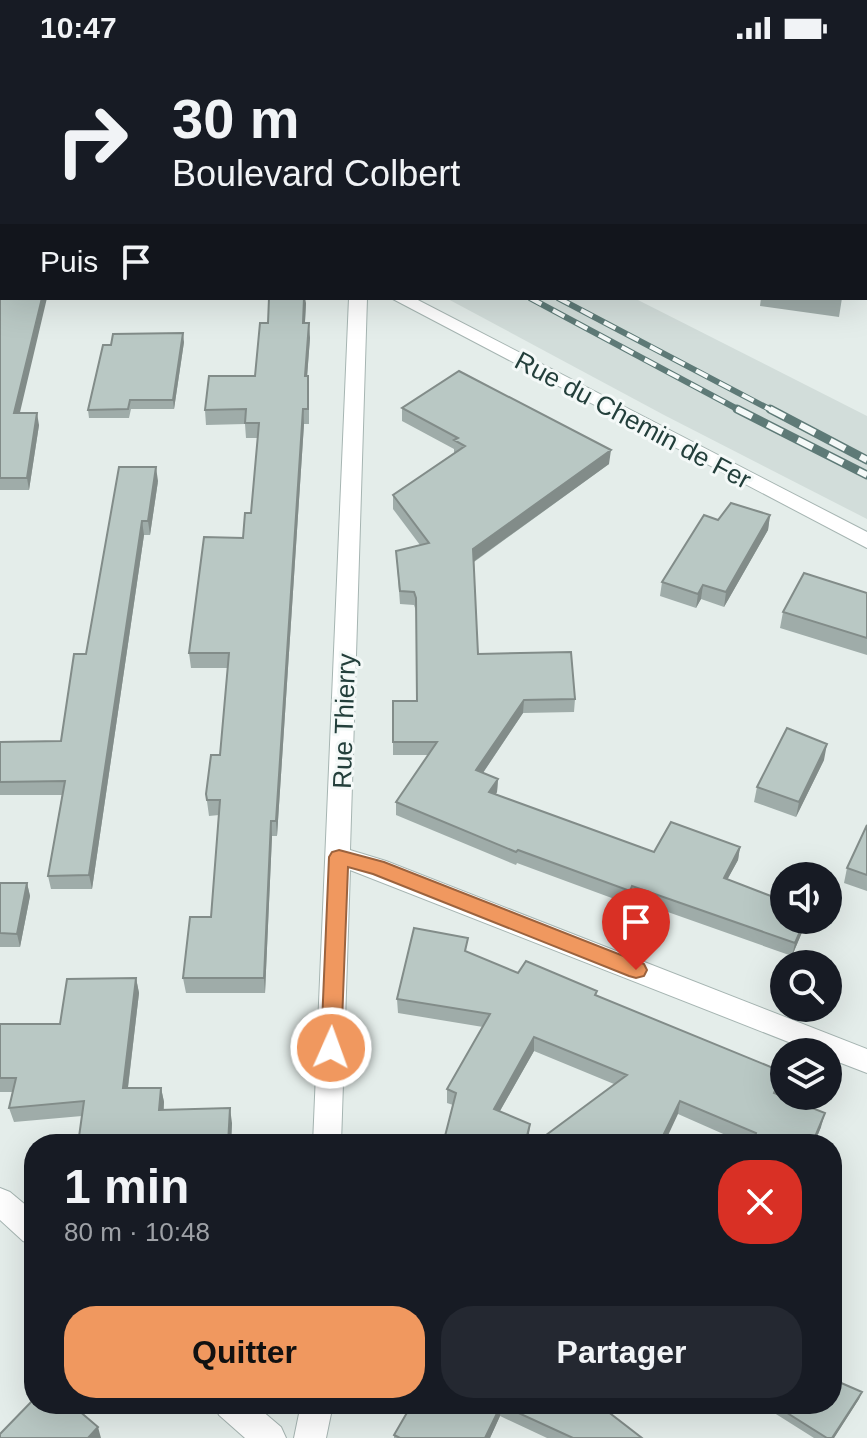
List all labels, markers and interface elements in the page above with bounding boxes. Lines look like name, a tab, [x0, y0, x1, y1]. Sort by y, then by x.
text: 10:47	[40, 11, 117, 44]
text: 30 m	[172, 87, 300, 150]
icon: right	[40, 88, 144, 192]
text: Boulevard Colbert	[172, 153, 460, 194]
icon: arrive	[114, 240, 158, 284]
text: Puis	[40, 245, 98, 278]
street label: Rue du Chemin de Fer	[510, 345, 756, 495]
street label: Rue Thierry	[327, 653, 361, 789]
map controls	[770, 862, 842, 1110]
button: sound	[770, 862, 842, 934]
pin	[602, 888, 670, 970]
icon: arrive	[614, 900, 658, 944]
button: search	[770, 950, 842, 1022]
position arrow	[289, 1006, 373, 1090]
button: layers	[770, 1038, 842, 1110]
text: 1 min	[64, 1160, 189, 1213]
button: close	[718, 1160, 802, 1244]
text: 80 m · 10:48	[64, 1217, 210, 1247]
button: Quitter	[64, 1306, 425, 1398]
button: Partager	[441, 1306, 802, 1398]

